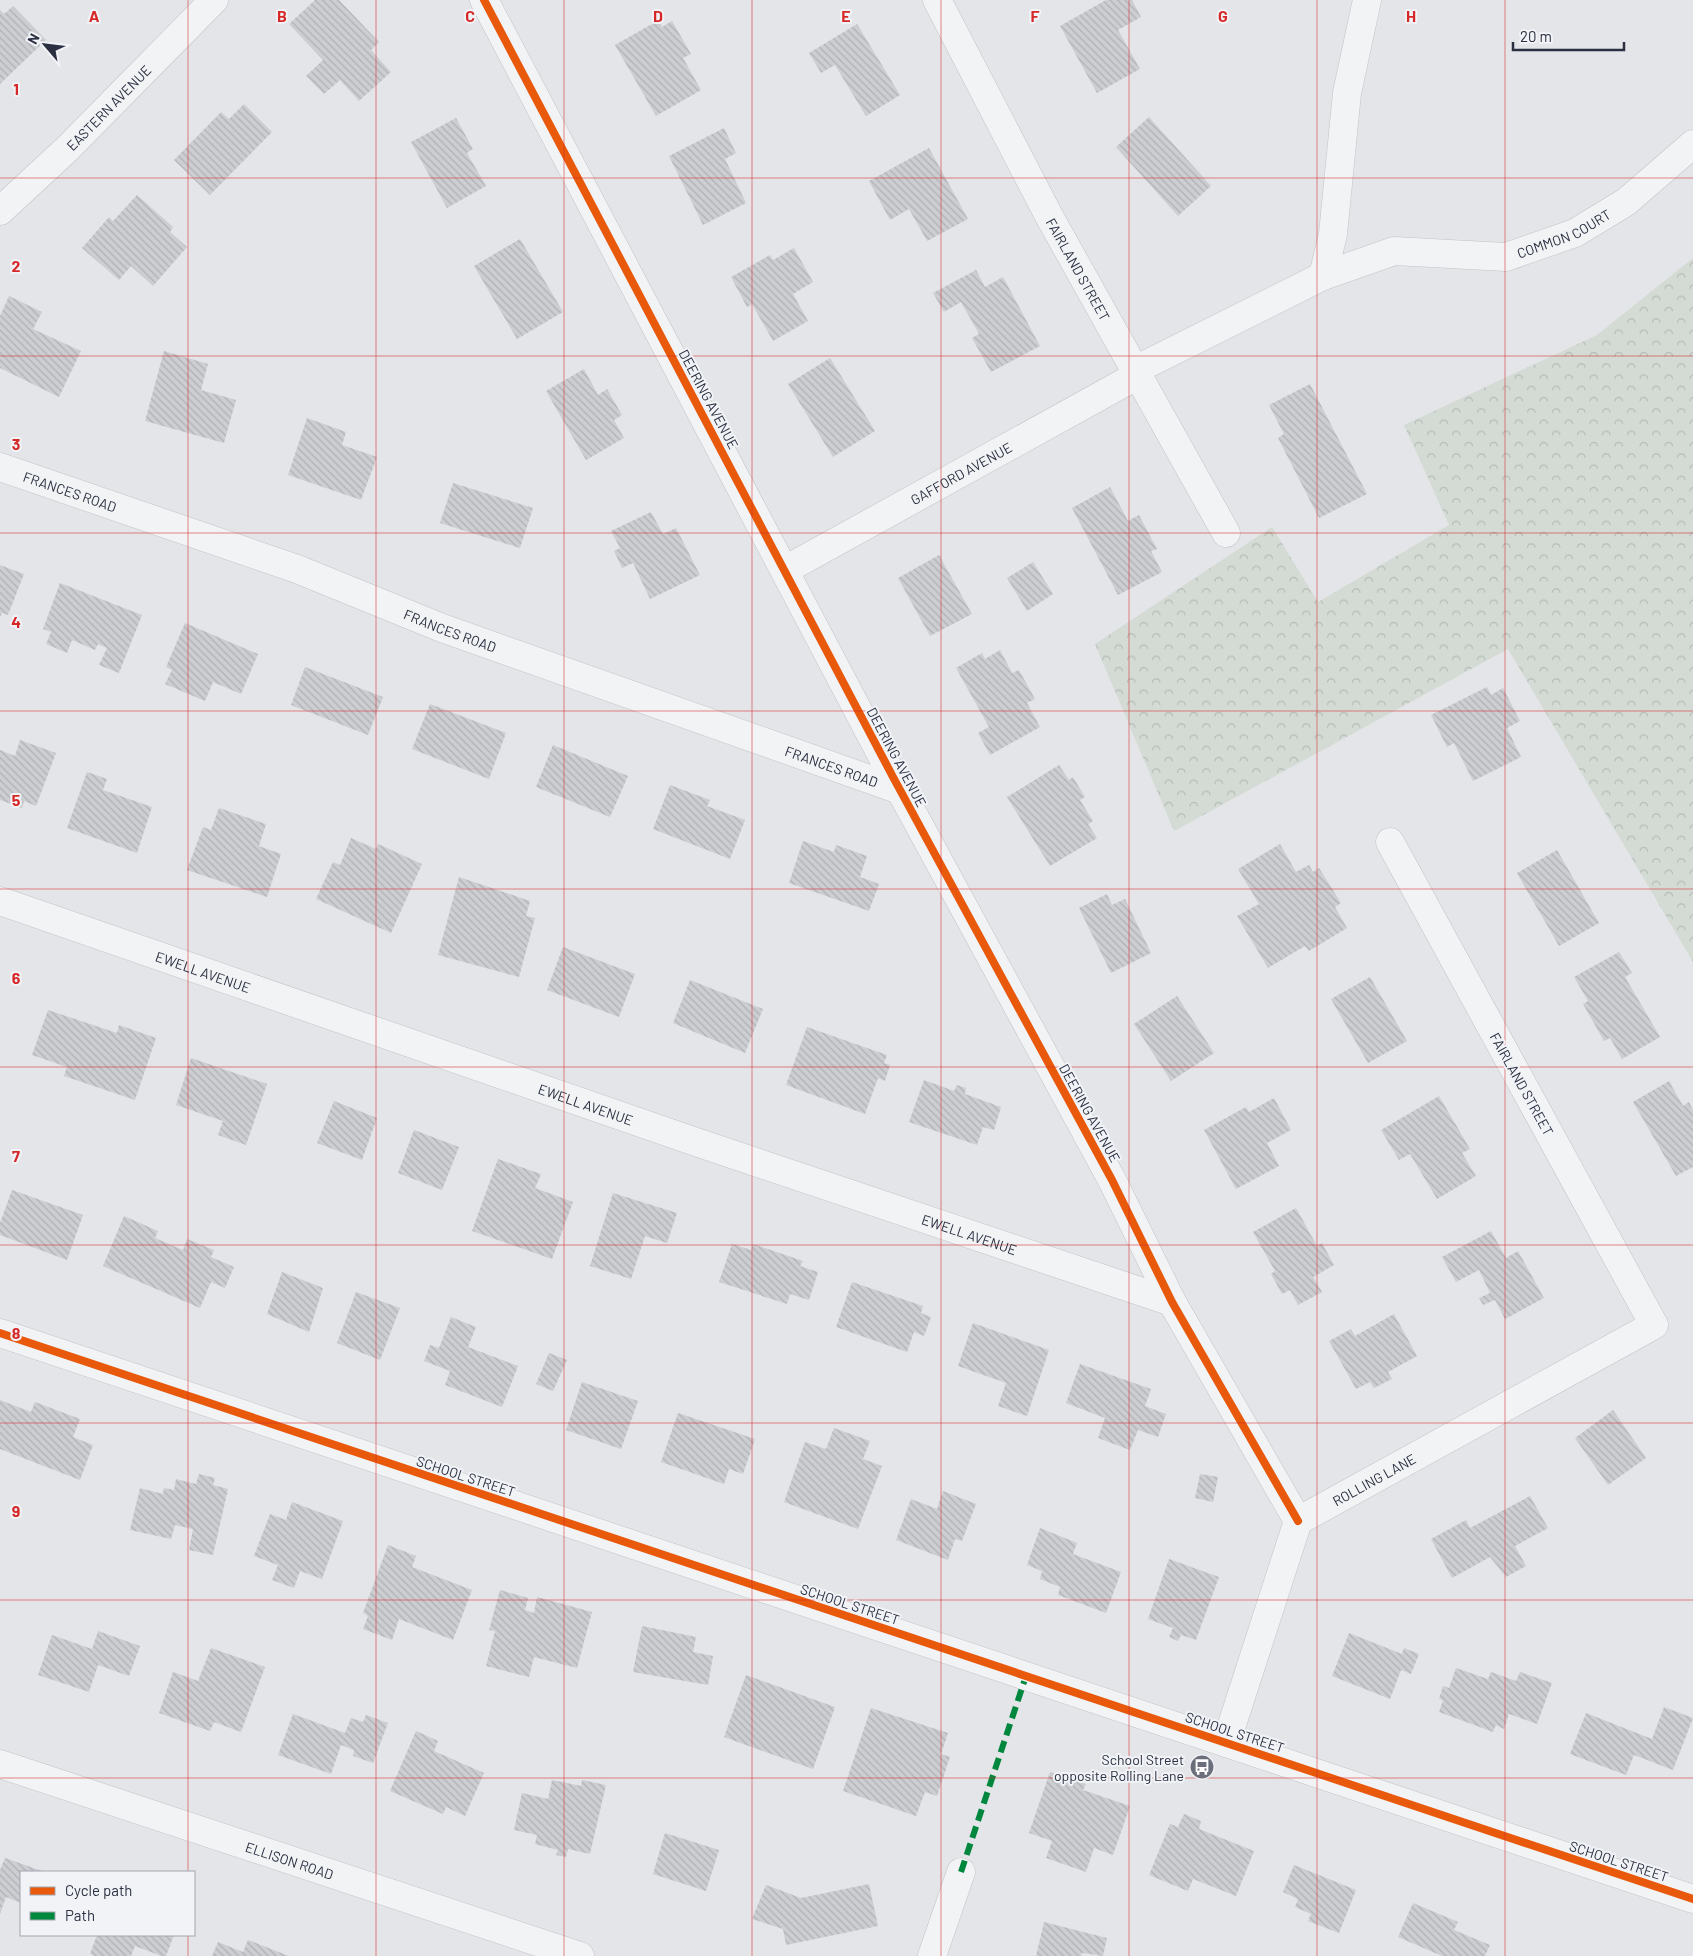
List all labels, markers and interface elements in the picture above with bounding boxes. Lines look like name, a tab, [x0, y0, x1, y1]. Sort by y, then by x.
text: A	[89, 6, 100, 25]
text: B	[277, 6, 287, 25]
text: C	[465, 6, 475, 25]
text: D	[653, 6, 663, 25]
text: E	[841, 6, 851, 25]
text: F	[1031, 6, 1040, 25]
text: G	[1218, 6, 1228, 25]
text: H	[1406, 6, 1416, 25]
north arrow	[20, 20, 70, 70]
scale bar	[1513, 20, 1624, 52]
text: 20 m	[1520, 27, 1552, 45]
text: N	[23, 31, 43, 47]
street label: EASTERN AVENUE	[62, 61, 154, 153]
text: 1	[13, 79, 19, 98]
street label: COMMON COURT	[1514, 205, 1614, 261]
street label: FAIRLAND STREET	[1043, 215, 1114, 323]
text: 2	[12, 256, 21, 275]
street label: DEERING AVENUE	[676, 346, 742, 452]
text: 3	[12, 434, 20, 453]
street label: GAFFORD AVENUE	[907, 438, 1015, 508]
street label: FRANCES ROAD	[21, 467, 119, 515]
street label: FRANCES ROAD	[401, 605, 499, 655]
text: 4	[11, 612, 21, 631]
street label: DEERING AVENUE	[864, 704, 930, 810]
street label: FRANCES ROAD	[783, 742, 881, 790]
text: 5	[12, 790, 21, 809]
street label: EWELL AVENUE	[153, 947, 253, 996]
text: 6	[12, 968, 21, 987]
street label: FAIRLAND STREET	[1487, 1030, 1557, 1138]
street label: DEERING AVENUE	[1056, 1061, 1124, 1165]
street label: EWELL AVENUE	[536, 1080, 636, 1128]
text: 7	[12, 1146, 20, 1165]
street label: EWELL AVENUE	[920, 1210, 1019, 1258]
text: 8	[12, 1323, 21, 1342]
street label: ROLLING LANE	[1329, 1449, 1419, 1509]
street label: SCHOOL STREET	[414, 1452, 518, 1500]
text: 9	[12, 1501, 20, 1520]
street label: SCHOOL STREET	[798, 1580, 902, 1628]
street label: SCHOOL STREET	[1183, 1708, 1287, 1756]
place label: School Street opposite Rolling Lane	[1054, 1751, 1184, 1784]
bus stop icon: School Street opposite Rolling Lane	[1189, 1754, 1215, 1780]
street label: ELLISON ROAD	[243, 1837, 336, 1882]
street label: SCHOOL STREET	[1567, 1837, 1671, 1885]
legend	[20, 1871, 195, 1936]
text: Cycle path	[65, 1881, 132, 1899]
text: Path	[65, 1906, 95, 1924]

